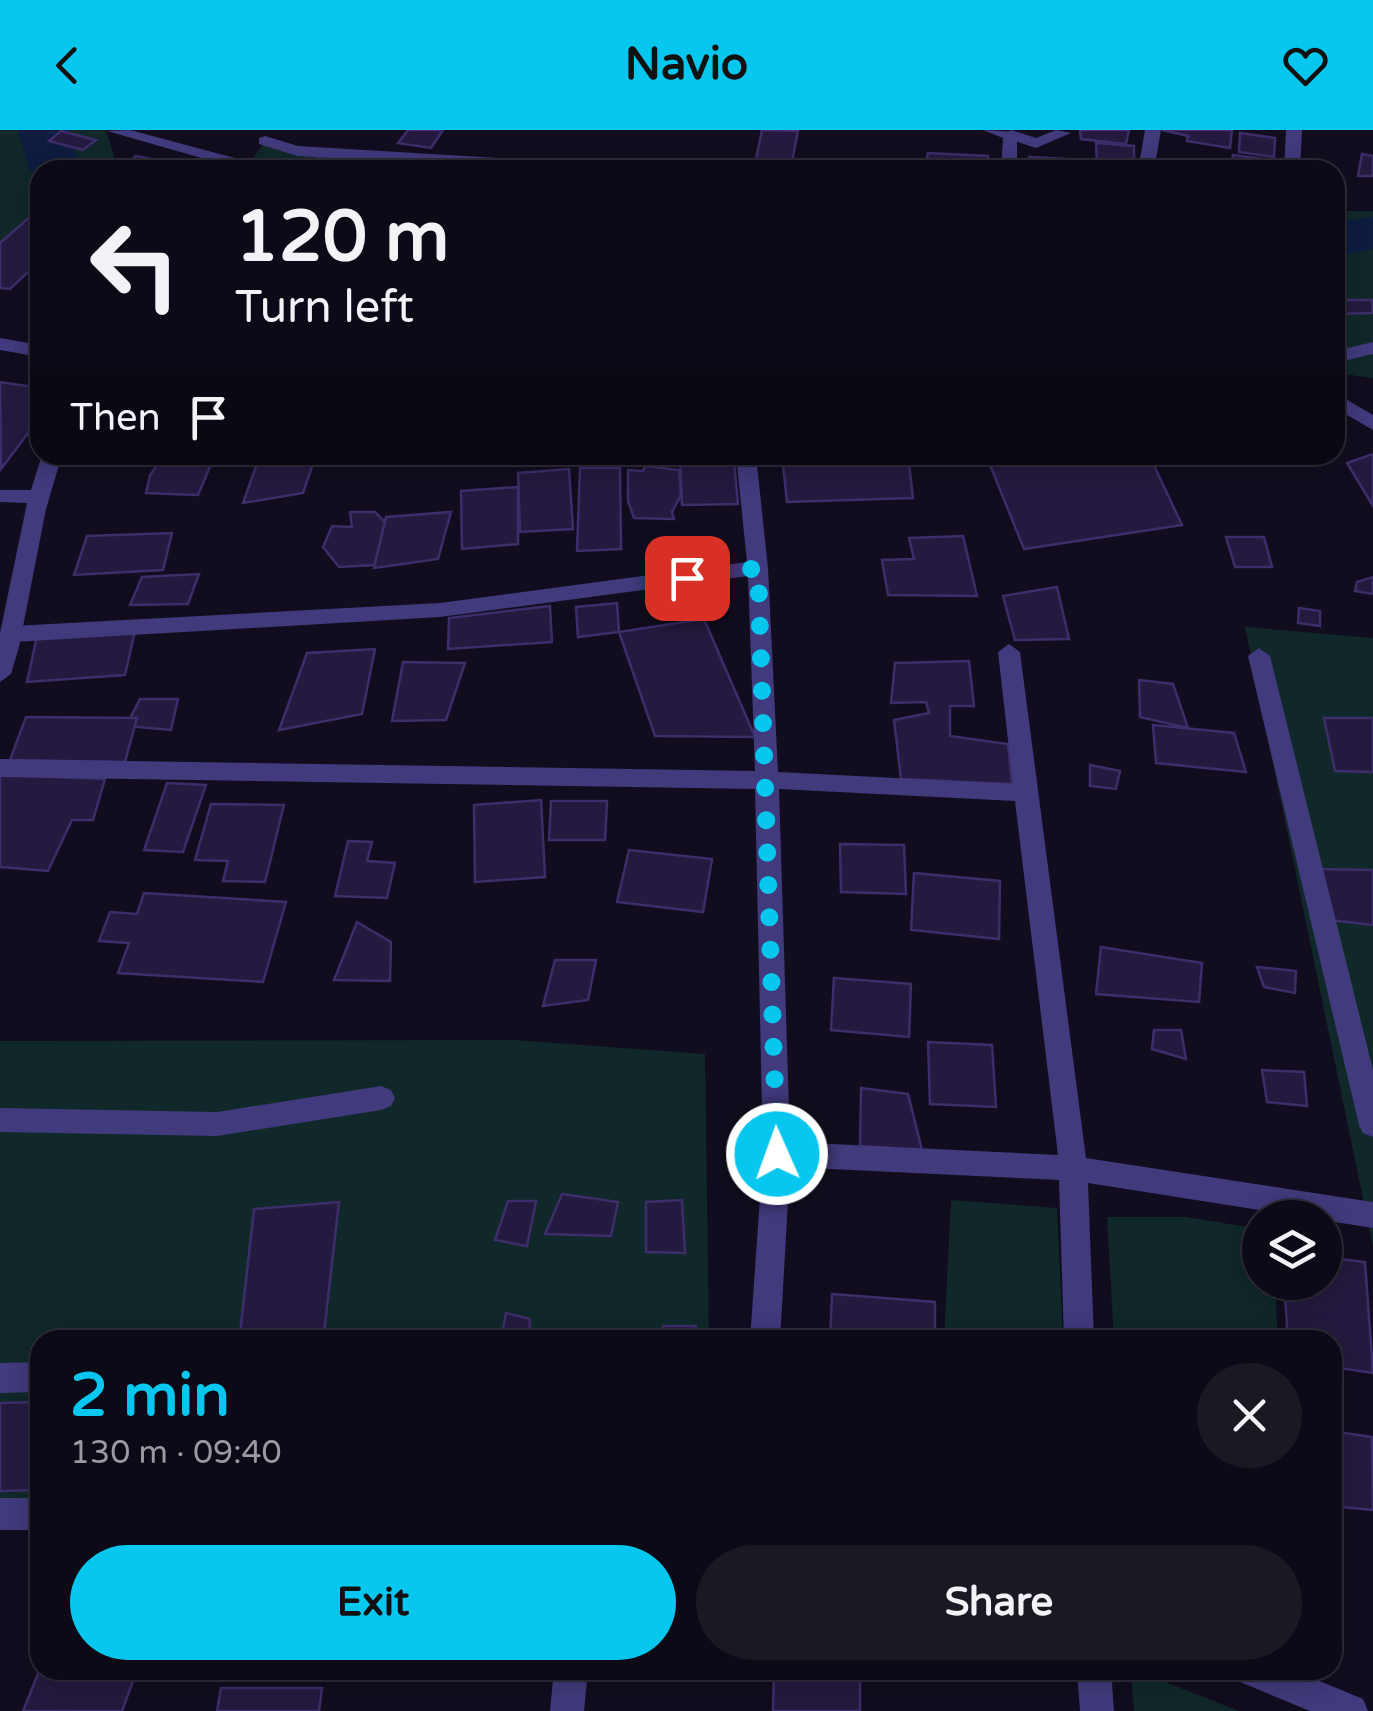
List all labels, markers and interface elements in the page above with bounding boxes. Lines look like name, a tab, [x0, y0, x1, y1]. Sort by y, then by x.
icon: back	[40, 38, 95, 93]
text: Navio	[625, 38, 748, 92]
icon: heart	[1278, 38, 1333, 93]
text: 120 m	[235, 196, 449, 280]
icon: left	[70, 200, 200, 330]
text: Turn left	[235, 281, 414, 335]
icon: arrive	[181, 390, 236, 445]
text: Then	[70, 395, 161, 441]
pin	[645, 536, 730, 621]
icon: arrive	[660, 551, 715, 606]
position arrow	[725, 1102, 829, 1206]
map controls	[1242, 1200, 1342, 1300]
button: layers	[1242, 1200, 1342, 1300]
text: 2 min	[70, 1360, 230, 1432]
button: close	[1197, 1363, 1302, 1468]
text: 130 m · 09:40	[70, 1434, 282, 1472]
button: Exit	[70, 1545, 676, 1660]
button: Share	[696, 1545, 1302, 1660]

